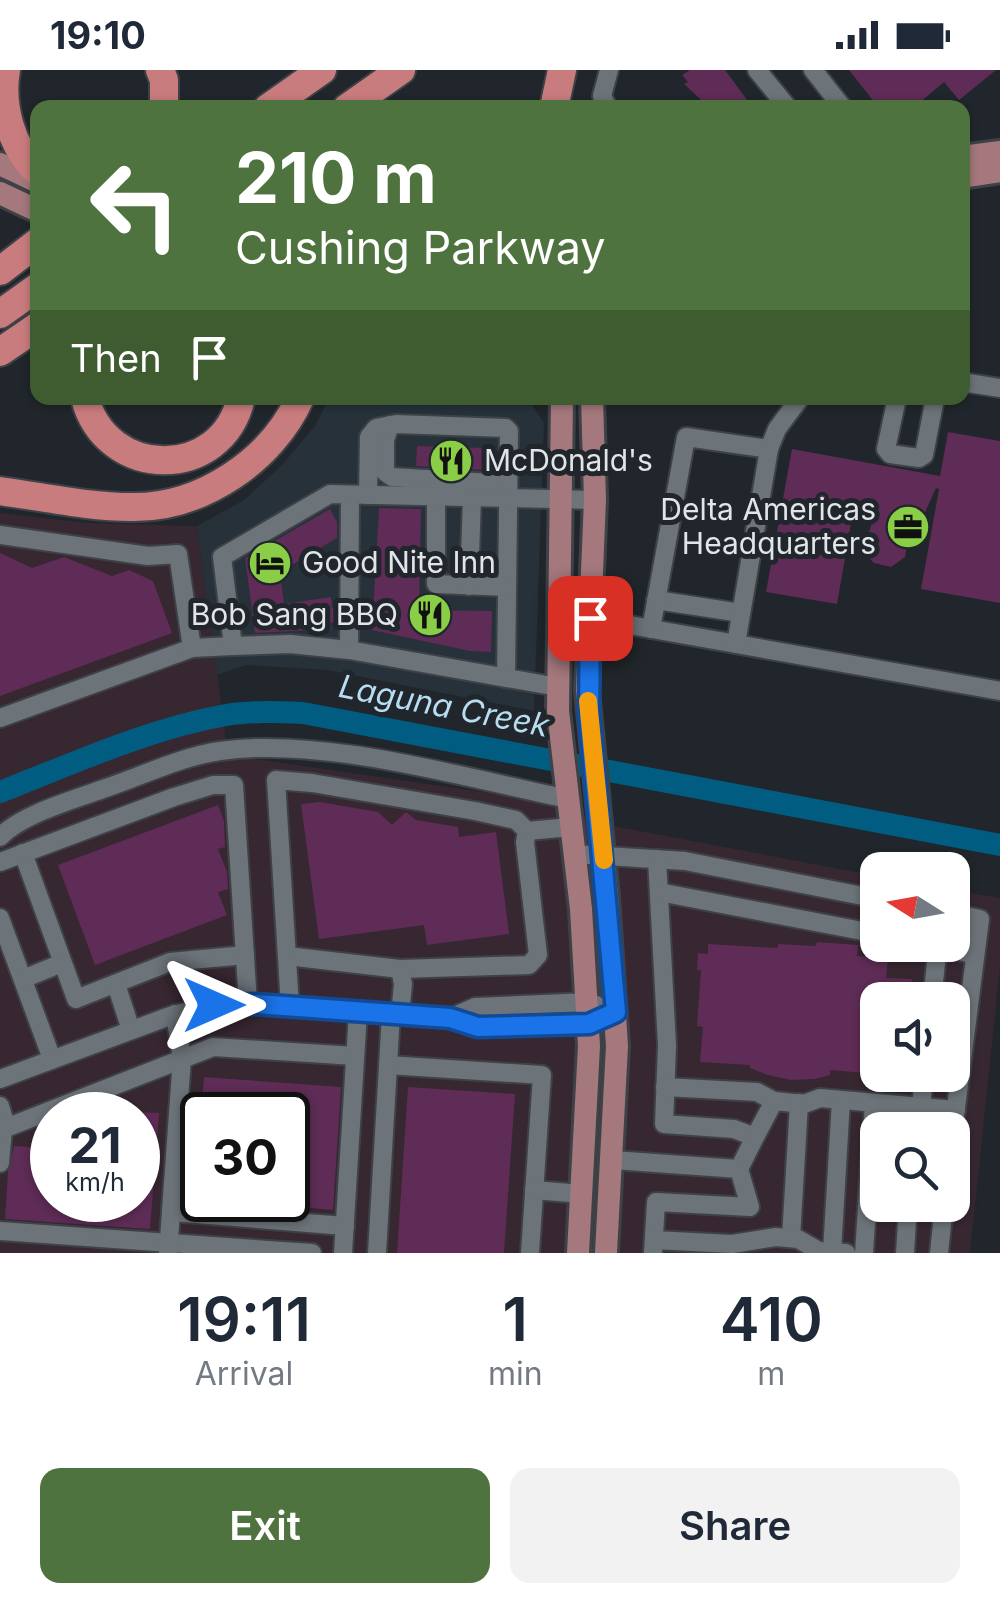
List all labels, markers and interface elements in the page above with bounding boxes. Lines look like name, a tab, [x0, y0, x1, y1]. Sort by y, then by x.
text: 19:10	[50, 12, 146, 58]
text: 210 m	[235, 135, 437, 220]
icon: left	[70, 140, 200, 270]
text: Cushing Parkway	[235, 220, 606, 275]
icon: arrive	[182, 330, 237, 385]
text: Then	[70, 335, 162, 381]
restaurant icon: McDonald's	[428, 438, 474, 484]
place label: McDonald's	[484, 442, 653, 478]
place label: Delta Americas Headquarters	[660, 491, 876, 561]
office icon: Delta Americas Headquarters	[885, 504, 931, 550]
hotel icon: Good Nite Inn	[247, 540, 293, 586]
place label: Good Nite Inn	[302, 544, 496, 580]
pin	[548, 576, 633, 661]
icon: arrive	[563, 591, 618, 646]
restaurant icon: Bob Sang BBQ	[407, 592, 453, 638]
place label: Bob Sang BBQ	[191, 596, 398, 632]
water label: Laguna Creek	[336, 666, 554, 745]
north arrow	[860, 852, 970, 962]
map controls	[860, 852, 970, 1222]
position arrow	[162, 953, 266, 1057]
button: sound	[860, 982, 970, 1092]
speed limit sign: 30	[180, 1092, 310, 1222]
button: search	[860, 1112, 970, 1222]
text: 21	[68, 1115, 122, 1175]
text: km/h	[65, 1167, 125, 1197]
text: 19:11	[177, 1283, 311, 1355]
text: 1	[503, 1283, 528, 1355]
text: 410	[720, 1283, 823, 1355]
text: Arrival	[195, 1354, 293, 1393]
text: min	[488, 1354, 543, 1393]
text: m	[757, 1354, 785, 1393]
button: Exit	[40, 1468, 490, 1583]
button: Share	[510, 1468, 960, 1583]

